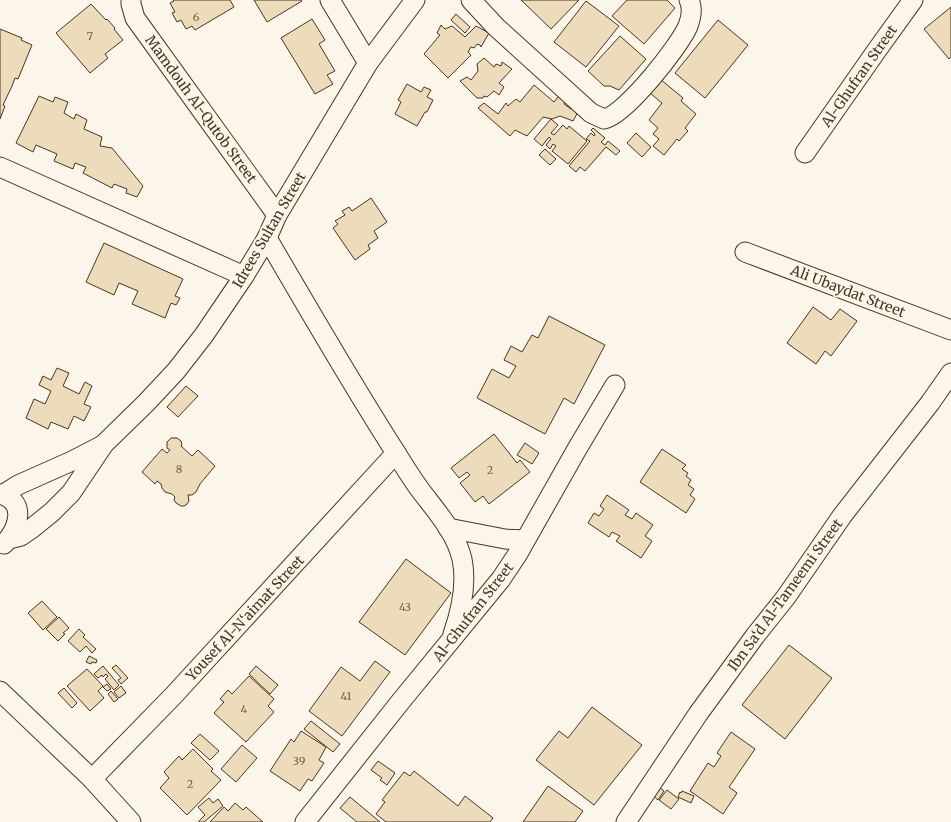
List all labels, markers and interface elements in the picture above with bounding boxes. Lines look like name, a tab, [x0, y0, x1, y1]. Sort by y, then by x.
house number: 6	[193, 10, 200, 24]
street label: Al-Ghufran Street	[816, 21, 901, 131]
house number: 7	[87, 29, 93, 43]
street label: Mamdouh Al-Qutob Street	[141, 32, 261, 187]
street label: Idrees Sultan Street	[228, 168, 310, 291]
street label: Ali Ubaydat Street	[787, 260, 908, 321]
house number: 8	[176, 462, 183, 476]
house number: 2	[487, 463, 493, 477]
street label: Ibn Sa‘d Al-Tameemi Street	[724, 515, 847, 675]
street label: Yousef Al-N‘aimat Street	[181, 551, 308, 685]
street label: Al-Ghufran Street	[428, 558, 518, 666]
house number: 43	[399, 600, 411, 614]
house number: 41	[341, 689, 351, 703]
house number: 4	[241, 702, 248, 716]
house number: 39	[293, 754, 306, 768]
house number: 2	[187, 777, 193, 791]

